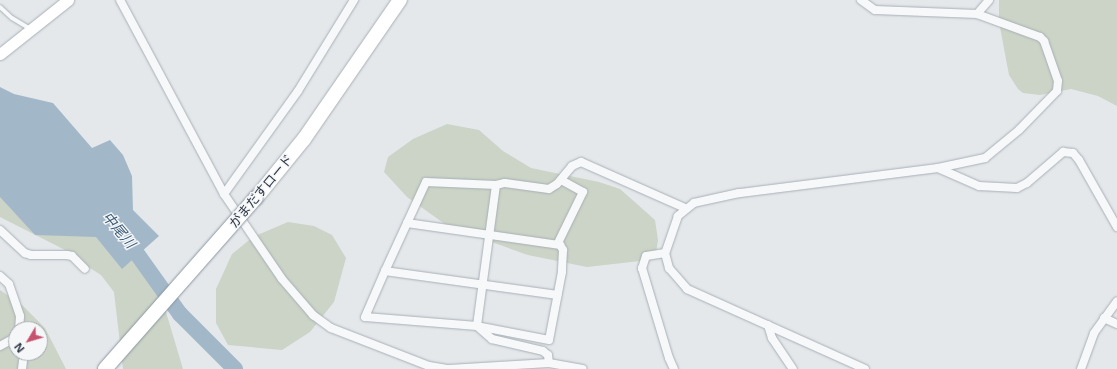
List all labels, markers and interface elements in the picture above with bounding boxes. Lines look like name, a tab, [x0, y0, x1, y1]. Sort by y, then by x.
street label: がまだすロード	[226, 151, 296, 231]
water label: 中尾川	[99, 209, 139, 251]
north arrow	[8, 321, 48, 361]
text: N	[10, 340, 28, 356]

